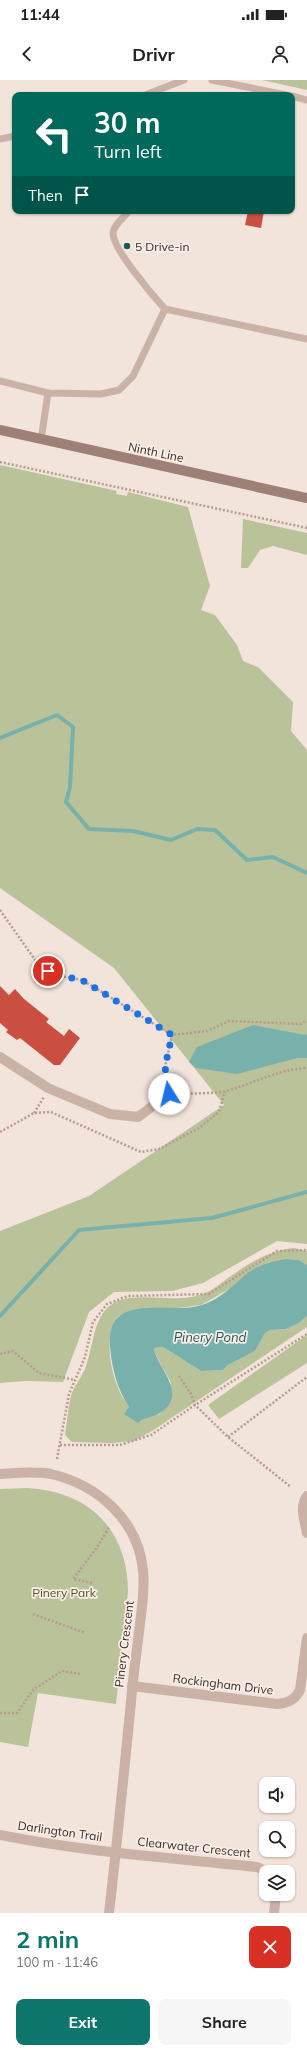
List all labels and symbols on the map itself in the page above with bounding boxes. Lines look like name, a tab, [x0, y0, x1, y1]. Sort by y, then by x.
place label: 5 Drive-in	[135, 239, 189, 254]
marker: 5 Drive-in	[122, 241, 132, 251]
street label: Ninth Line	[127, 439, 185, 465]
pin	[31, 954, 65, 988]
position arrow	[148, 1073, 190, 1115]
water label: Pinery Pond	[174, 1329, 247, 1345]
park label: Pinery Park	[32, 1585, 97, 1600]
street label: Pinery Crescent	[111, 1600, 137, 1688]
street label: Rockingham Drive	[172, 1670, 274, 1698]
street label: Darlington Trail	[17, 1818, 103, 1844]
street label: Clearwater Crescent	[137, 1834, 251, 1860]

